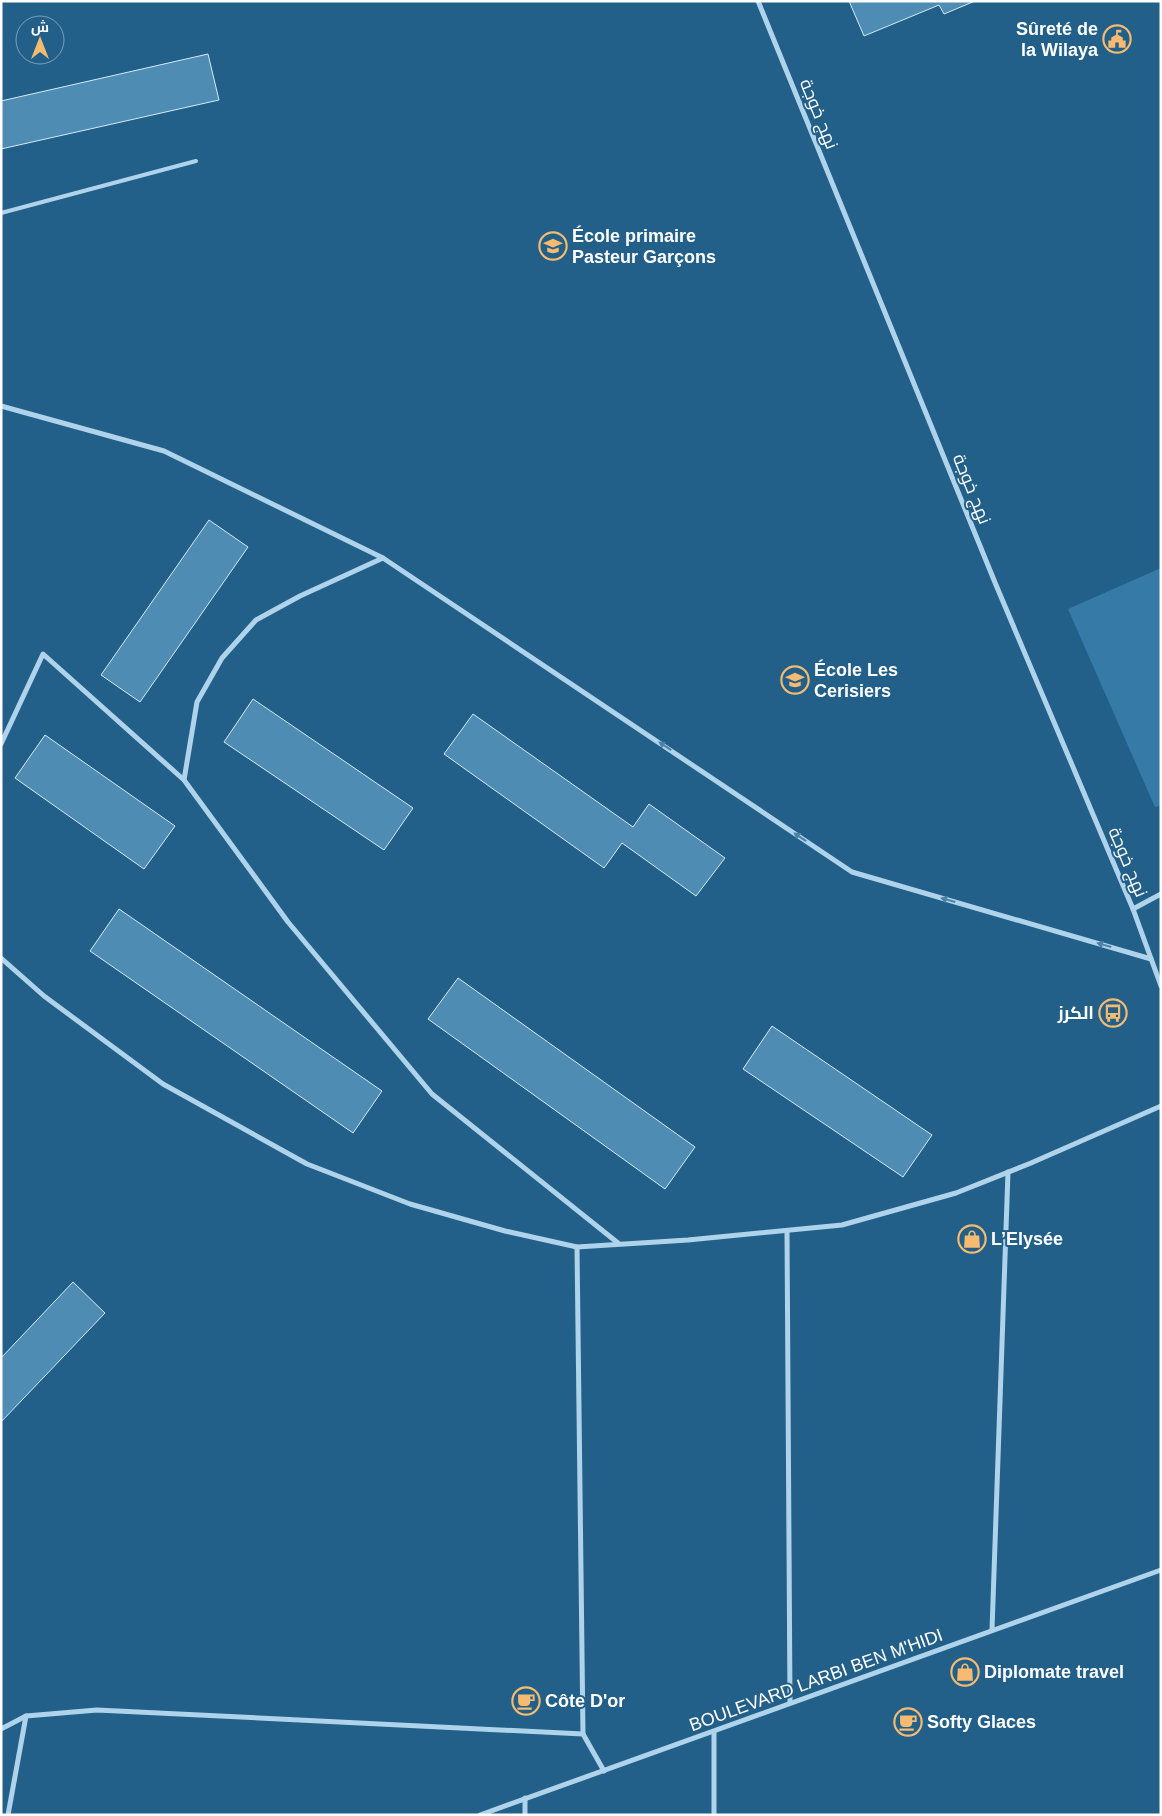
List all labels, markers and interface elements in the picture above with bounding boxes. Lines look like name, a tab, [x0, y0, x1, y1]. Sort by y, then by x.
north arrow	[15, 15, 65, 65]
text: ش	[31, 19, 49, 36]
place label: Sûreté de la Wilaya	[1016, 19, 1099, 60]
public building icon: Sûreté de la Wilaya	[1102, 24, 1132, 54]
street label: نهج خوجة	[794, 76, 842, 153]
place label: École primaire Pasteur Garçons	[572, 225, 716, 267]
school or university icon: École primaire Pasteur Garçons	[538, 231, 568, 261]
street label: نهج خوجة	[947, 451, 995, 528]
place label: École Les Cerisiers	[814, 659, 898, 701]
school or university icon: École Les Cerisiers	[780, 665, 810, 695]
one-way arrow	[658, 741, 672, 751]
street label: نهج خوجة	[1103, 824, 1152, 901]
one-way arrow	[793, 832, 807, 842]
one-way arrow	[940, 895, 955, 903]
one-way arrow	[1096, 941, 1111, 949]
bus stop icon: الكرز	[1098, 998, 1128, 1028]
place label: الكرز	[1057, 1003, 1094, 1024]
shop icon: L’Elysée	[957, 1224, 987, 1254]
place label: L’Elysée	[991, 1229, 1063, 1249]
street label: BOULEVARD LARBI BEN M'HIDI	[687, 1625, 945, 1735]
shop icon: Diplomate travel	[950, 1657, 980, 1687]
place label: Diplomate travel	[984, 1662, 1124, 1682]
cafe icon: Côte D'or	[511, 1686, 541, 1716]
place label: Côte D'or	[545, 1691, 625, 1711]
cafe icon: Softy Glaces	[893, 1707, 923, 1737]
place label: Softy Glaces	[927, 1712, 1036, 1732]

